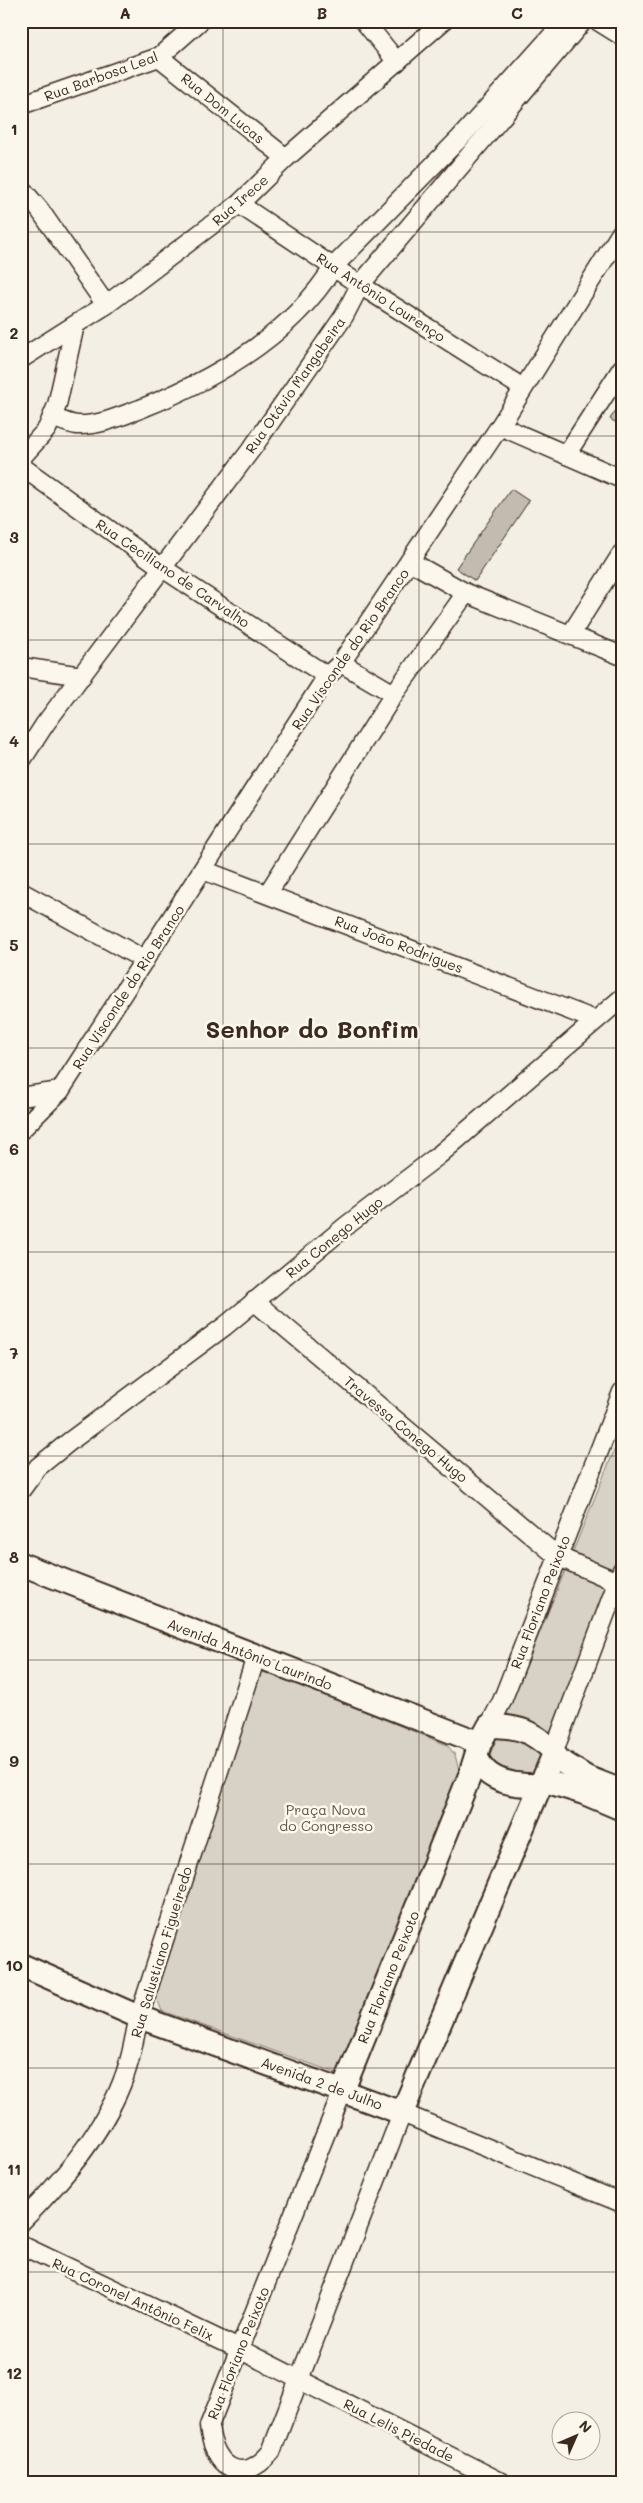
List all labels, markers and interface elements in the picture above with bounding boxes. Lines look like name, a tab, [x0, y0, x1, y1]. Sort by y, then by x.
text: A	[119, 2, 131, 23]
text: B	[317, 2, 327, 23]
text: C	[511, 2, 523, 23]
street label: Rua Barbosa Leal	[41, 47, 161, 105]
street label: Rua Dom Lucas	[177, 68, 269, 148]
text: 1	[10, 118, 18, 139]
street label: Rua Irece	[208, 170, 272, 230]
street label: Rua Antônio Lourenço	[313, 248, 449, 346]
street label: Rua Otávio Mangabeira	[241, 313, 349, 457]
text: 2	[10, 322, 19, 343]
street label: Rua Ceciliano de Carvalho	[92, 514, 254, 632]
text: 3	[9, 526, 19, 547]
street label: Rua Visconde do Rio Branco	[287, 565, 413, 733]
text: 4	[9, 730, 19, 751]
street label: Rua Visconde do Rio Branco	[68, 901, 188, 1073]
street label: Rua João Rodrigues	[332, 911, 466, 977]
text: 5	[9, 934, 19, 955]
district label: Senhor do Bonfim	[205, 1013, 419, 1044]
text: 6	[9, 1138, 19, 1159]
street label: Rua Conego Hugo	[282, 1192, 386, 1282]
text: 7	[10, 1342, 19, 1363]
street label: Travessa Conego Hugo	[340, 1372, 472, 1486]
street label: Rua Floriano Peixoto	[506, 1533, 574, 1671]
text: 8	[9, 1546, 19, 1567]
street label: Avenida Antônio Laurindo	[165, 1614, 335, 1694]
text: 9	[9, 1750, 19, 1771]
park label: Praça Nova do Congresso	[279, 1800, 373, 1835]
street label: Rua Salustiano Figueiredo	[126, 1864, 196, 2040]
street label: Rua Floriano Peixoto	[353, 1908, 423, 2046]
text: 10	[5, 1954, 23, 1975]
street label: Avenida 2 de Julho	[259, 2052, 385, 2114]
text: 11	[7, 2158, 21, 2179]
street label: Rua Coronel Antônio Felix	[49, 2253, 217, 2345]
street label: Rua Floriano Peixoto	[203, 2284, 273, 2422]
text: 12	[6, 2362, 22, 2383]
street label: Rua Lelis Piedade	[341, 2394, 457, 2466]
north arrow	[550, 2410, 600, 2460]
text: N	[575, 2416, 596, 2437]

